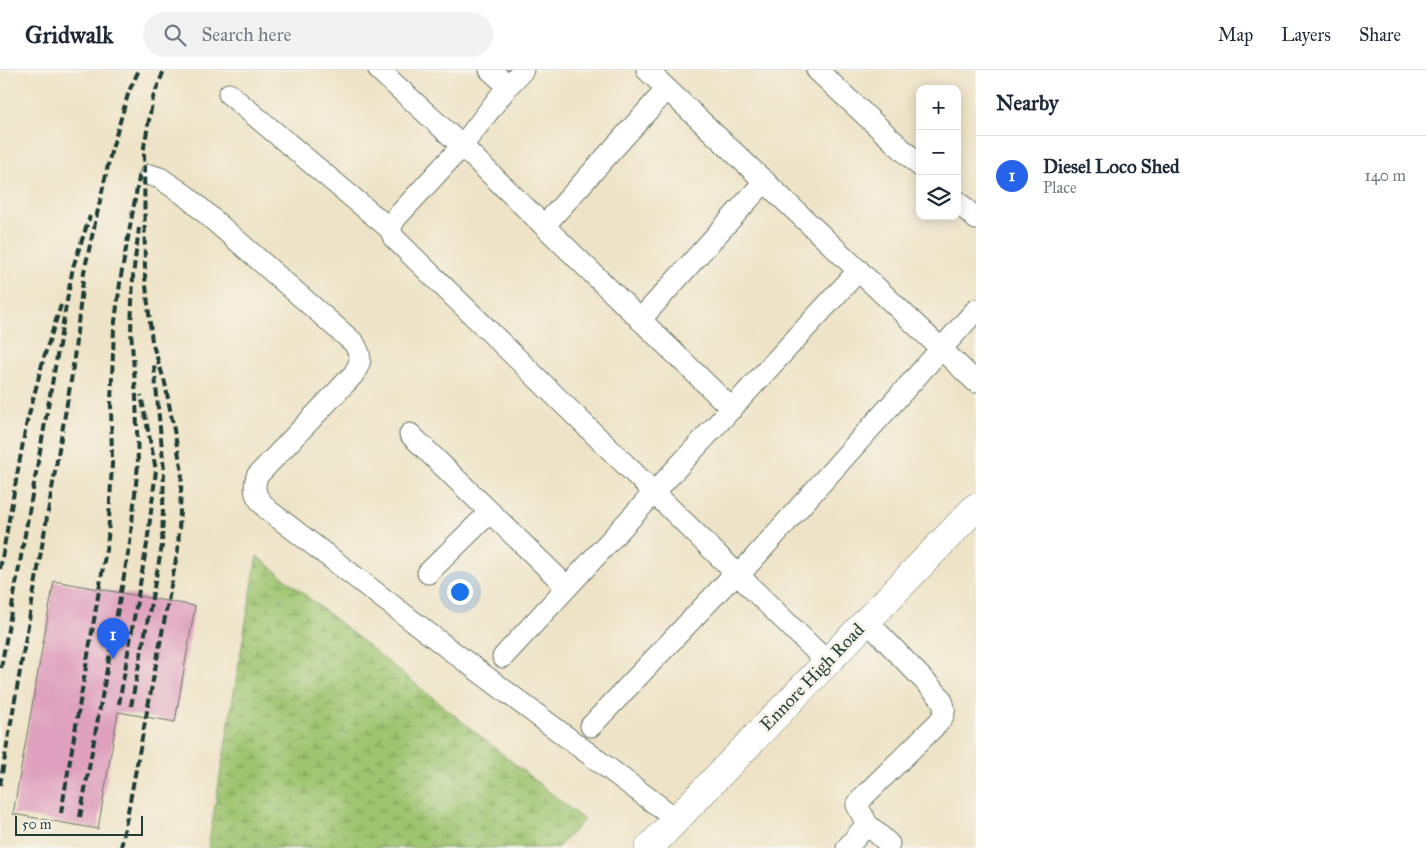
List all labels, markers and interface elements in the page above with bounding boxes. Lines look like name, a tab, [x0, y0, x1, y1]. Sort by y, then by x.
search box	[143, 12, 493, 57]
text: Gridwalk	[25, 20, 113, 50]
icon: search	[161, 21, 189, 49]
text: Search here	[201, 23, 291, 46]
text: Map	[1218, 24, 1253, 46]
text: Layers	[1281, 24, 1331, 46]
text: Share	[1359, 24, 1401, 46]
map controls	[916, 85, 961, 220]
button: +	[916, 85, 961, 130]
text: Nearby	[996, 90, 1059, 116]
button: −	[916, 130, 961, 175]
text: Diesel Loco Shed	[1043, 155, 1180, 178]
text: 1	[1009, 166, 1015, 185]
text: 140 m	[1365, 166, 1406, 185]
button: layers	[916, 175, 961, 220]
text: Place	[1043, 178, 1077, 197]
your location	[447, 579, 473, 605]
pin: 1	[97, 618, 129, 659]
street label: Ennore High Road	[755, 619, 869, 736]
scale bar	[15, 813, 142, 836]
text: 50 m	[22, 816, 51, 833]

